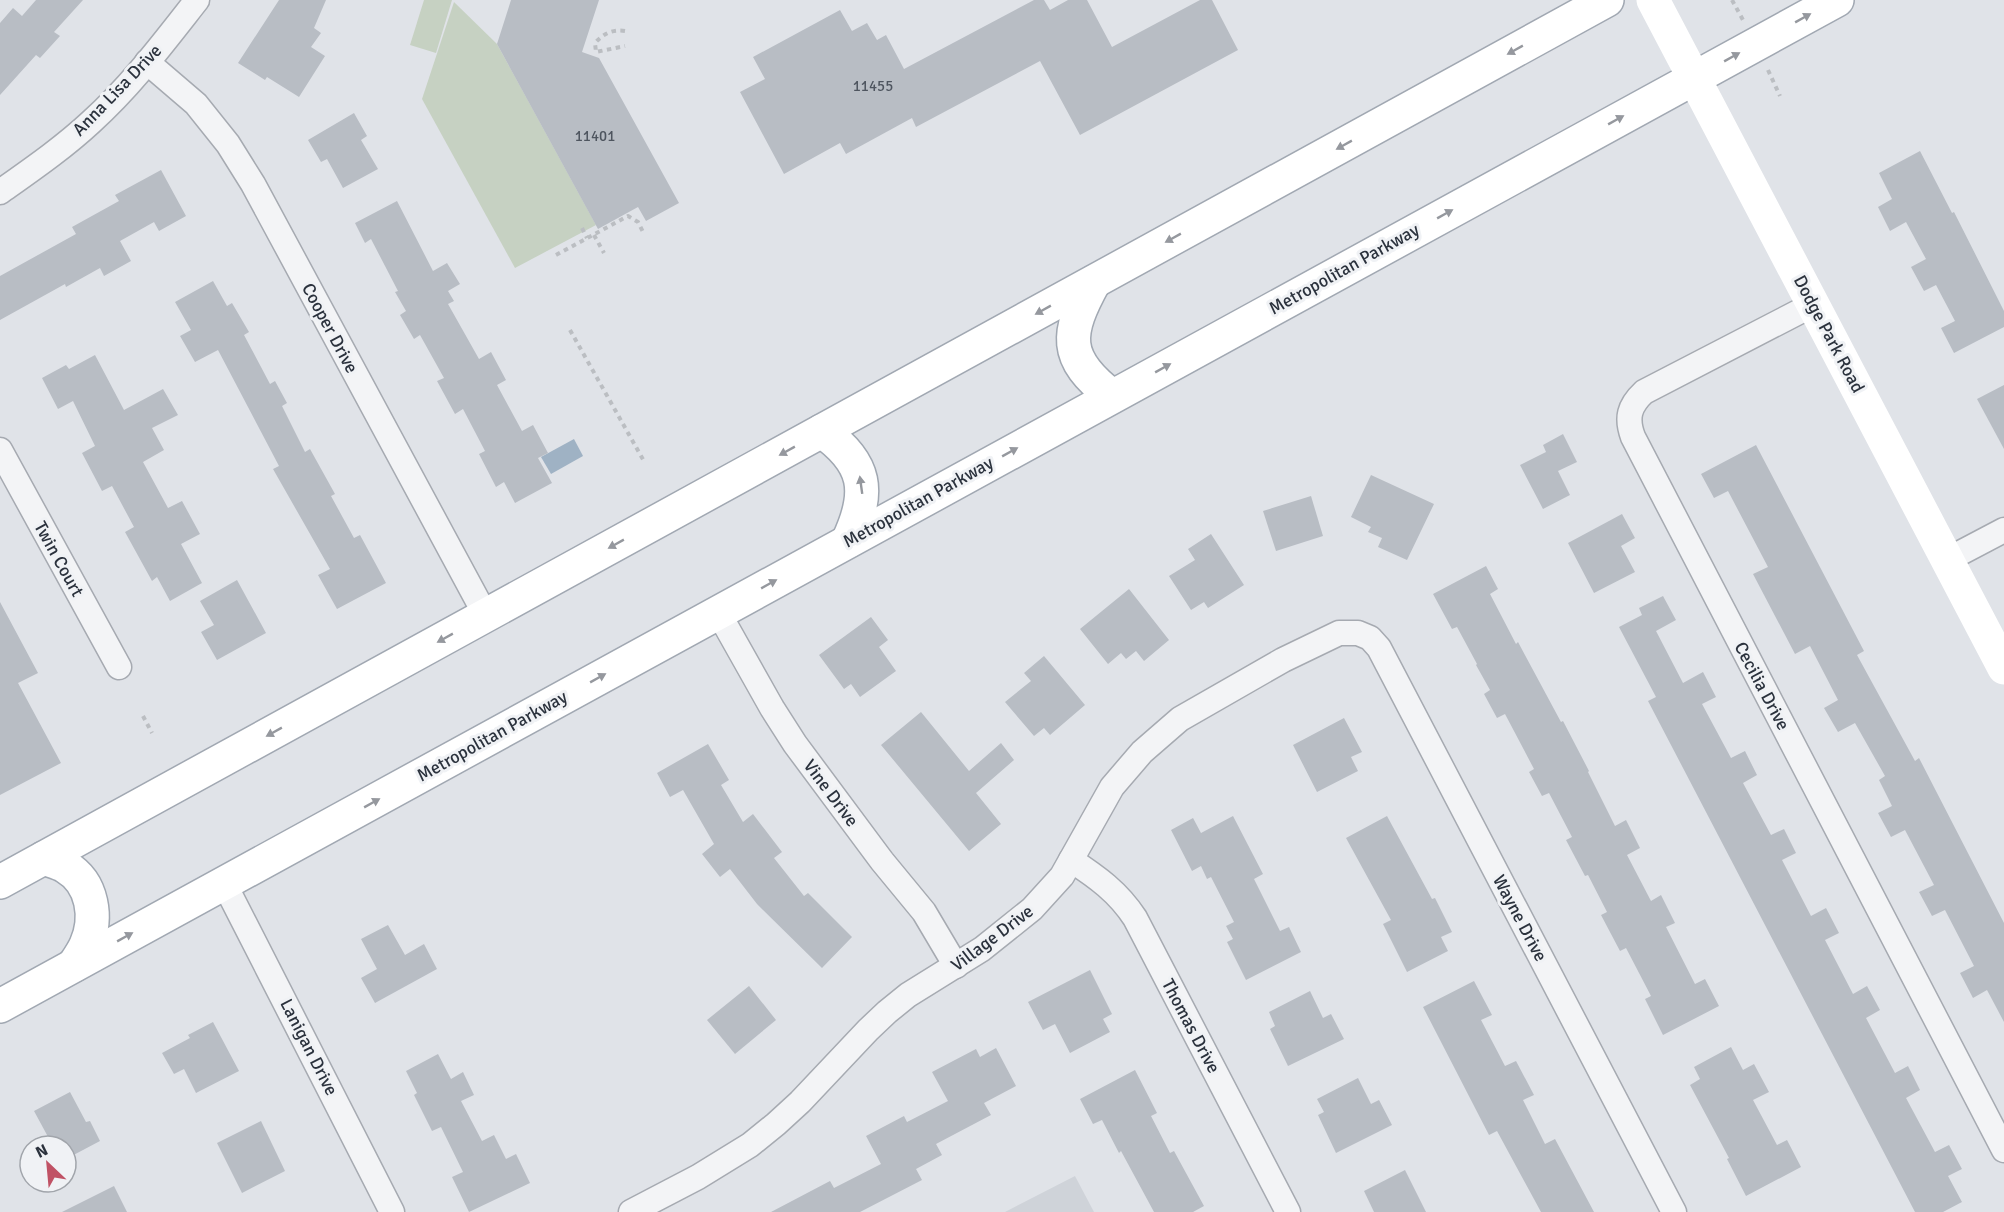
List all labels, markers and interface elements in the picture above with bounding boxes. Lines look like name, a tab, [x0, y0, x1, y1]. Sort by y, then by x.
one-way arrow	[1795, 13, 1812, 23]
street label: Anna Lisa Drive	[68, 40, 166, 140]
one-way arrow	[1506, 45, 1523, 55]
one-way arrow	[1724, 52, 1741, 62]
house number: 11455	[853, 77, 893, 95]
one-way arrow	[1608, 115, 1625, 125]
house number: 11401	[575, 127, 615, 145]
one-way arrow	[1335, 140, 1352, 150]
one-way arrow	[1437, 209, 1454, 219]
street label: Metropolitan Parkway	[1265, 218, 1423, 319]
one-way arrow	[1165, 233, 1181, 244]
street label: Dodge Park Road	[1789, 271, 1869, 397]
street label: Cooper Drive	[297, 279, 363, 377]
one-way arrow	[1034, 305, 1051, 315]
one-way arrow	[1155, 363, 1172, 373]
one-way arrow	[779, 445, 795, 456]
one-way arrow	[1001, 447, 1018, 457]
street label: Metropolitan Parkway	[839, 451, 997, 552]
one-way arrow	[856, 476, 865, 495]
street label: Twin Court	[29, 517, 89, 601]
one-way arrow	[607, 539, 624, 549]
one-way arrow	[760, 579, 777, 589]
one-way arrow	[436, 633, 453, 643]
street label: Cecilia Drive	[1730, 638, 1794, 734]
one-way arrow	[590, 673, 607, 683]
street label: Metropolitan Parkway	[413, 685, 571, 786]
one-way arrow	[265, 727, 282, 737]
street label: Vine Drive	[799, 755, 863, 831]
one-way arrow	[364, 797, 380, 808]
street label: Wayne Drive	[1488, 871, 1552, 965]
street label: Village Drive	[946, 900, 1038, 976]
one-way arrow	[117, 932, 134, 942]
street label: Thomas Drive	[1157, 975, 1225, 1077]
street label: Lanigan Drive	[275, 995, 343, 1099]
north arrow	[18, 1134, 78, 1194]
text: N	[32, 1140, 51, 1163]

